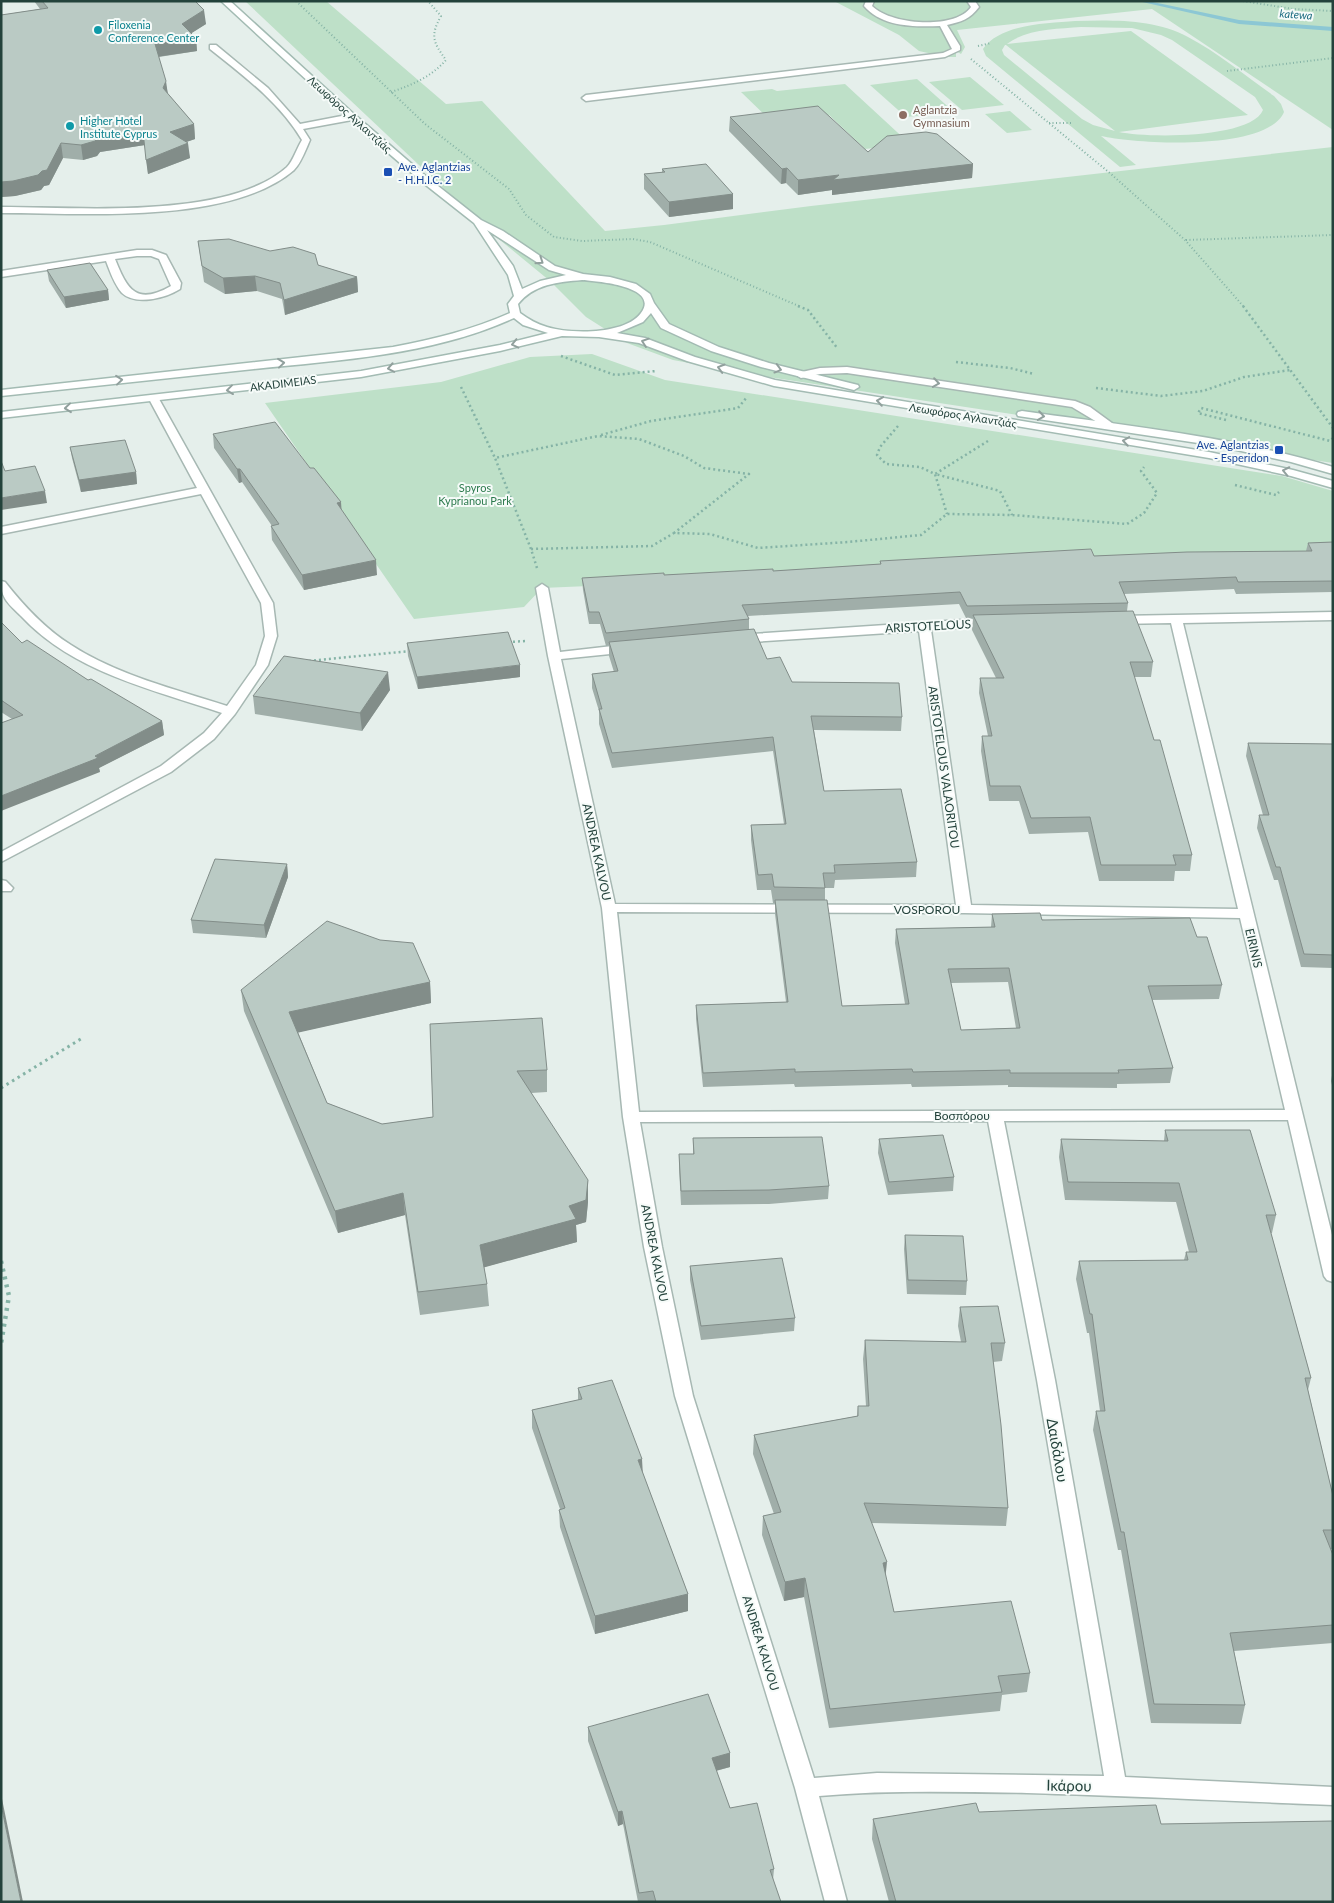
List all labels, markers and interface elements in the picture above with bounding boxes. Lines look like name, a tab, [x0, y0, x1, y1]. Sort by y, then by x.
water label: katewa	[1279, 6, 1313, 22]
place label: Filoxenia Conference Center	[108, 18, 199, 44]
marker: Filoxenia Conference Center	[92, 24, 104, 36]
street label: Λεωφόρος Αγλαντζιάς	[305, 73, 395, 156]
place label: Aglantzia Gymnasium	[913, 103, 970, 129]
marker: Aglantzia Gymnasium	[897, 109, 909, 121]
place label: Higher Hotel Institute Cyprus	[80, 114, 157, 140]
marker: Higher Hotel Institute Cyprus	[64, 120, 76, 132]
place label: Ave. Aglantzias - H.H.I.C. 2	[398, 160, 471, 186]
marker: Ave. Aglantzias - H.H.I.C. 2	[382, 166, 394, 178]
one-way arrow	[534, 255, 544, 264]
one-way arrow	[511, 338, 519, 349]
one-way arrow	[642, 338, 650, 348]
one-way arrow	[277, 358, 285, 369]
one-way arrow	[386, 363, 395, 373]
one-way arrow	[717, 363, 725, 373]
one-way arrow	[773, 363, 782, 374]
street label: AKADIMEIAS	[249, 372, 317, 394]
one-way arrow	[116, 375, 124, 386]
one-way arrow	[932, 378, 941, 388]
one-way arrow	[225, 384, 233, 395]
one-way arrow	[875, 397, 884, 407]
street label: Λεωφόρος Αγλαντζιάς	[908, 400, 1018, 431]
one-way arrow	[64, 402, 72, 413]
one-way arrow	[1037, 411, 1045, 421]
one-way arrow	[1122, 436, 1131, 446]
place label: Ave. Aglantzias - Esperidon	[1197, 438, 1269, 464]
marker: Ave. Aglantzias - Esperidon	[1273, 444, 1285, 456]
one-way arrow	[1282, 466, 1290, 477]
park label: Spyros Kyprianou Park	[438, 481, 512, 507]
street label: ARISTOTELOUS	[885, 616, 971, 636]
street label: ARISTOTELOUS VALAORITOU	[925, 685, 963, 849]
street label: ANDREA KALVOU	[579, 802, 615, 902]
street label: VOSPOROU	[894, 902, 960, 917]
street label: EIRINIS	[1242, 927, 1266, 969]
street label: Βοσπόρου	[934, 1108, 990, 1123]
street label: ANDREA KALVOU	[638, 1203, 672, 1303]
street label: Δαιδάλου	[1044, 1417, 1072, 1483]
street label: ANDREA KALVOU	[739, 1593, 783, 1693]
street label: Ικάρου	[1046, 1776, 1092, 1794]

